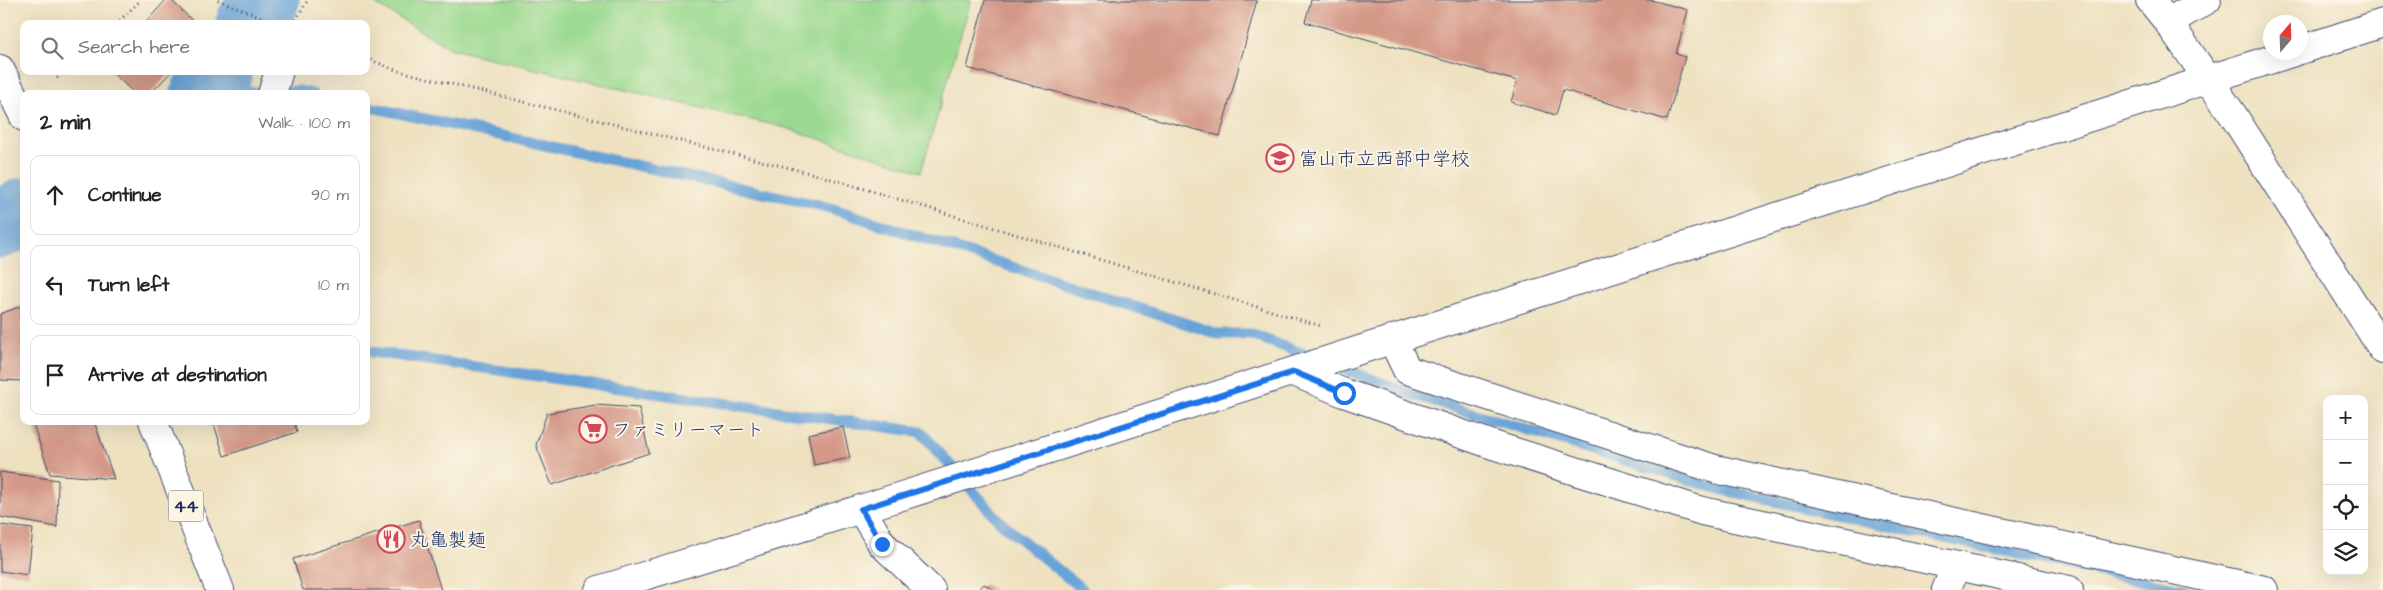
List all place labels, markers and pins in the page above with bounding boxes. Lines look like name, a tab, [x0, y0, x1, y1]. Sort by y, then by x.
school or university icon: 富山市立西部中学校	[1265, 143, 1295, 173]
place label: 富山市立西部中学校	[1299, 146, 1470, 173]
supermarket icon: ファミリーマート	[578, 414, 608, 444]
place label: ファミリーマート	[612, 417, 764, 444]
restaurant icon: 丸亀製麺	[376, 524, 406, 554]
place label: 丸亀製麺	[410, 527, 486, 554]

